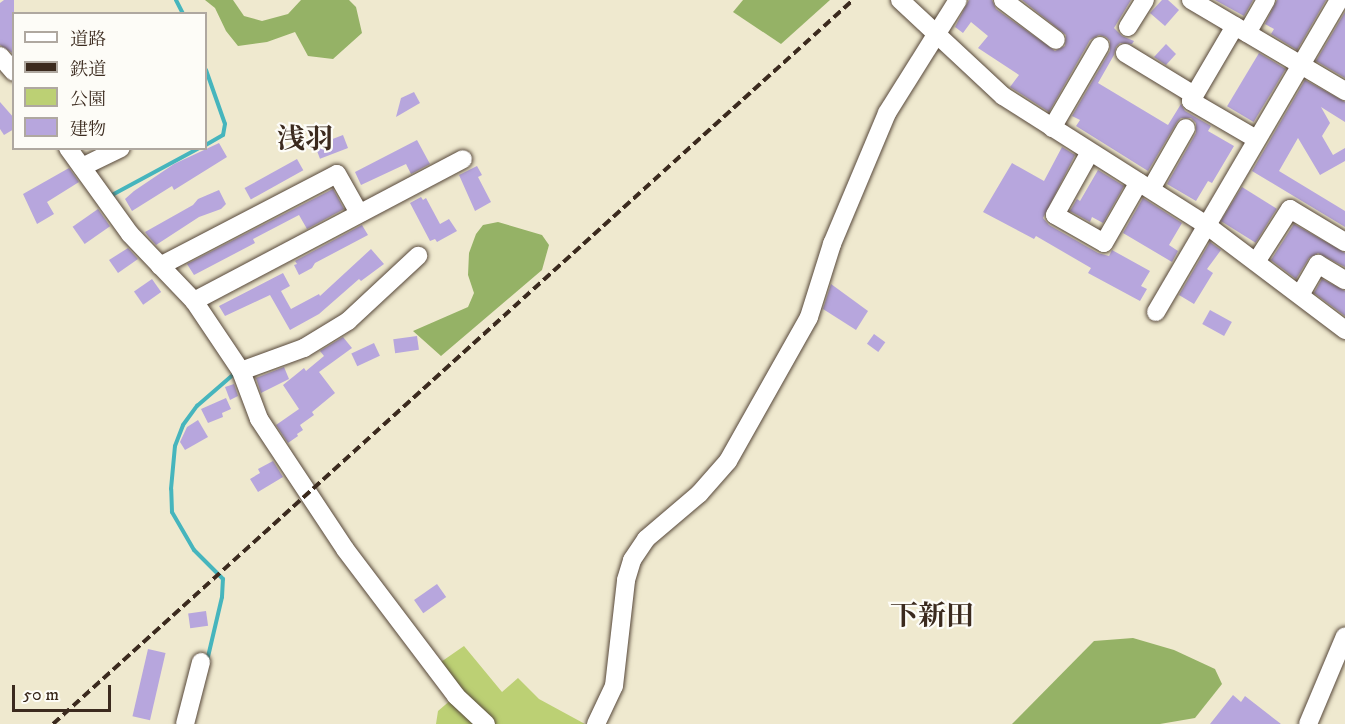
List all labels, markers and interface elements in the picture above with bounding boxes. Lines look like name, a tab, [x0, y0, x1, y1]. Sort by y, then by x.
legend	[12, 12, 207, 150]
text: 道路	[70, 29, 106, 51]
text: 鉄道	[70, 59, 106, 81]
text: 公園	[70, 89, 106, 111]
text: 建物	[70, 119, 106, 141]
district label: 浅羽	[277, 123, 333, 157]
district label: 下新田	[890, 600, 974, 634]
scale bar	[15, 673, 114, 711]
text: 50 m	[23, 684, 59, 706]

